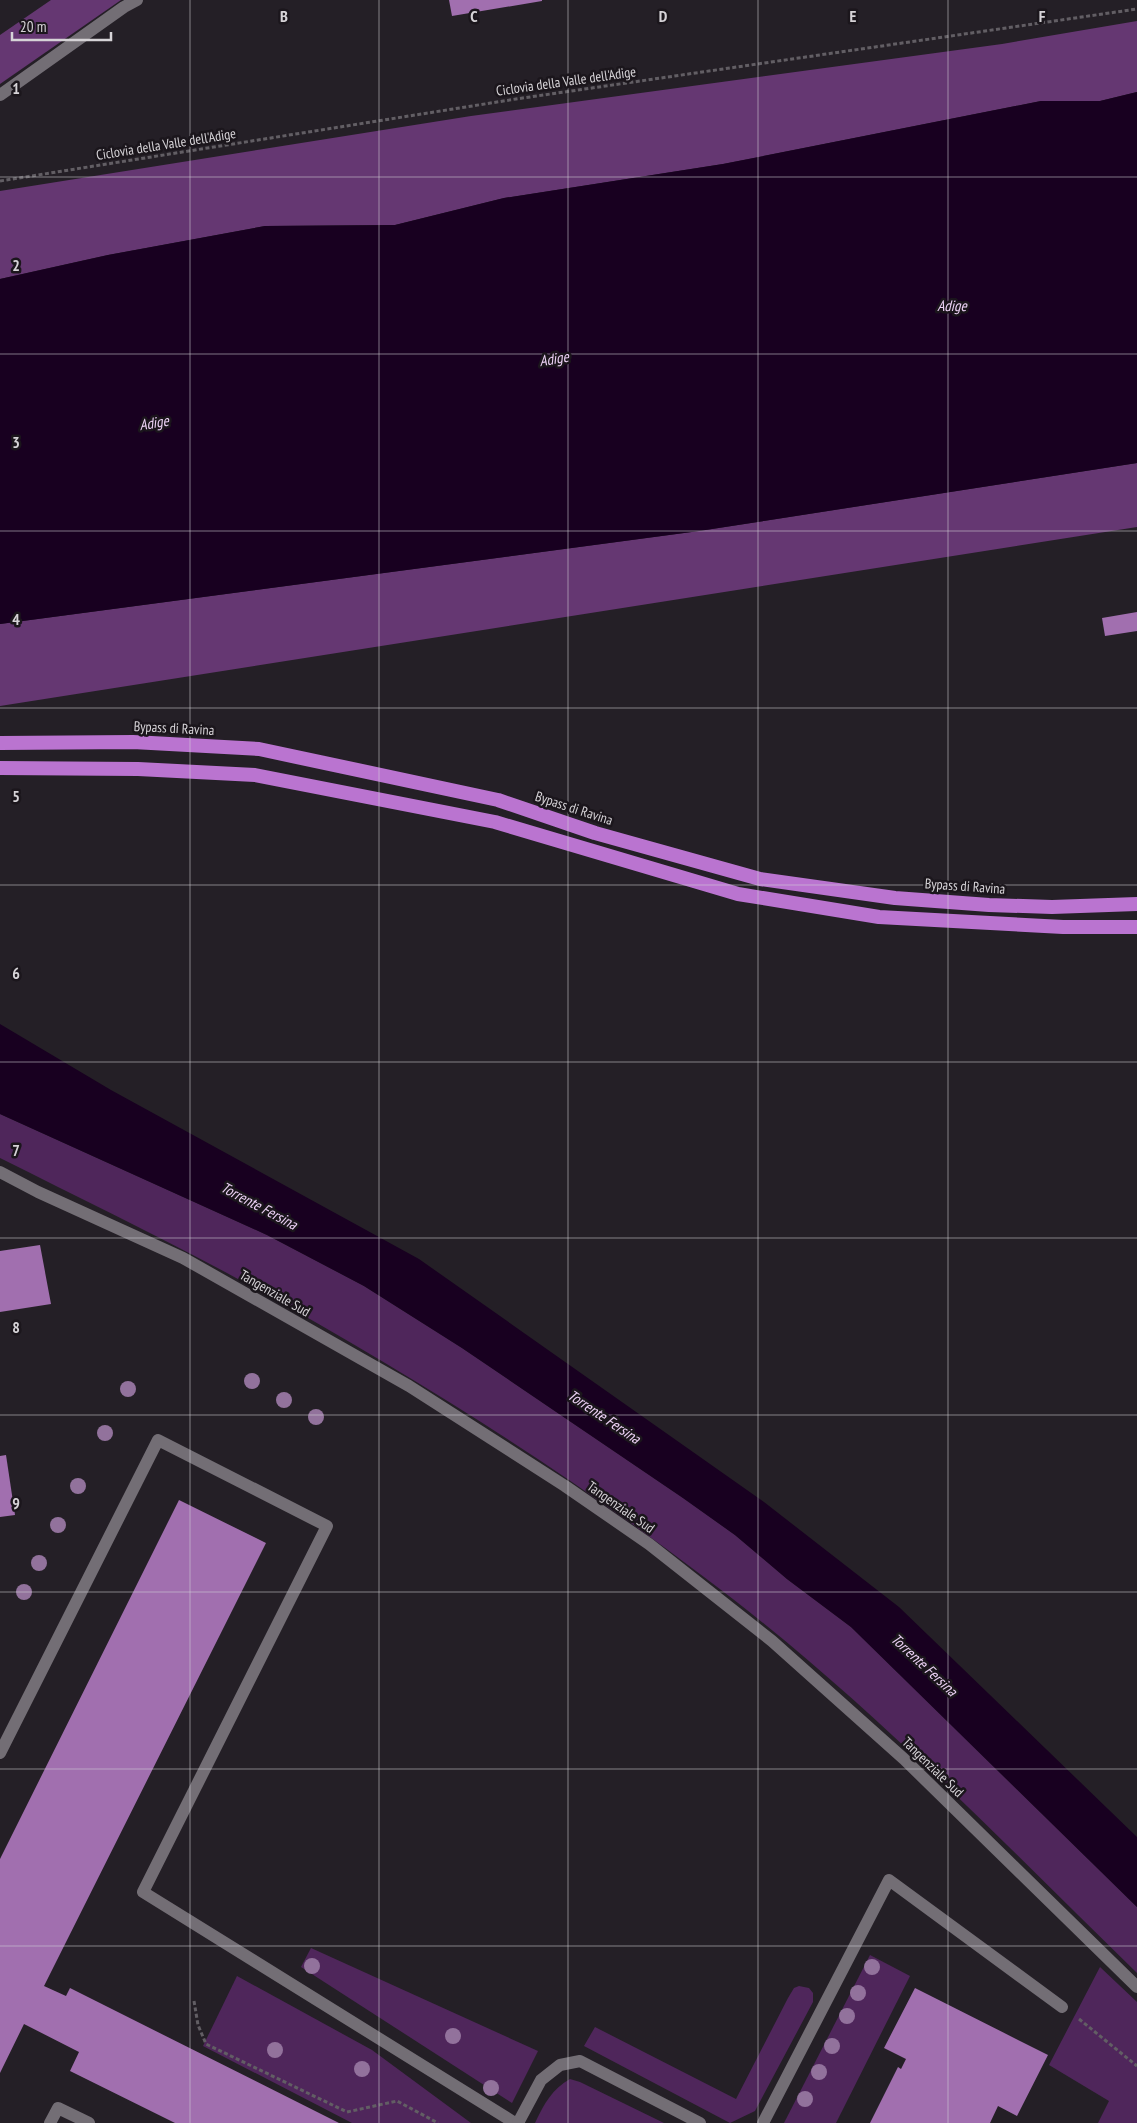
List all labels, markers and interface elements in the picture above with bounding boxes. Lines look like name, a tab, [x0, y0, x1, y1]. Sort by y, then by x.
text: B	[280, 6, 288, 26]
text: C	[470, 6, 478, 26]
text: D	[659, 6, 668, 26]
text: E	[850, 6, 857, 26]
text: F	[1039, 6, 1046, 26]
scale bar	[12, 10, 111, 42]
text: 20 m	[20, 17, 46, 36]
street label: Ciclovia della Valle dell'Adige	[495, 62, 637, 100]
text: 1	[12, 78, 20, 98]
street label: Ciclovia della Valle dell'Adige	[95, 124, 237, 164]
text: 2	[12, 255, 20, 275]
water label: Adige	[937, 296, 968, 315]
water label: Adige	[538, 347, 571, 370]
water label: Adige	[138, 411, 171, 434]
text: 3	[12, 432, 20, 452]
text: 4	[12, 609, 20, 629]
street label: Bypass di Ravina	[133, 717, 215, 739]
text: 5	[12, 786, 20, 806]
street label: Bypass di Ravina	[533, 787, 615, 829]
street label: Bypass di Ravina	[924, 874, 1006, 898]
text: 6	[12, 963, 20, 983]
text: 7	[12, 1140, 20, 1160]
water label: Torrente Fersina	[218, 1178, 301, 1234]
street label: Tangenziale Sud	[236, 1266, 314, 1320]
text: 8	[12, 1317, 20, 1337]
water label: Torrente Fersina	[564, 1385, 645, 1448]
street label: Tangenziale Sud	[584, 1477, 658, 1537]
text: 9	[12, 1493, 20, 1513]
water label: Torrente Fersina	[887, 1629, 962, 1701]
street label: Tangenziale Sud	[898, 1733, 968, 1801]

